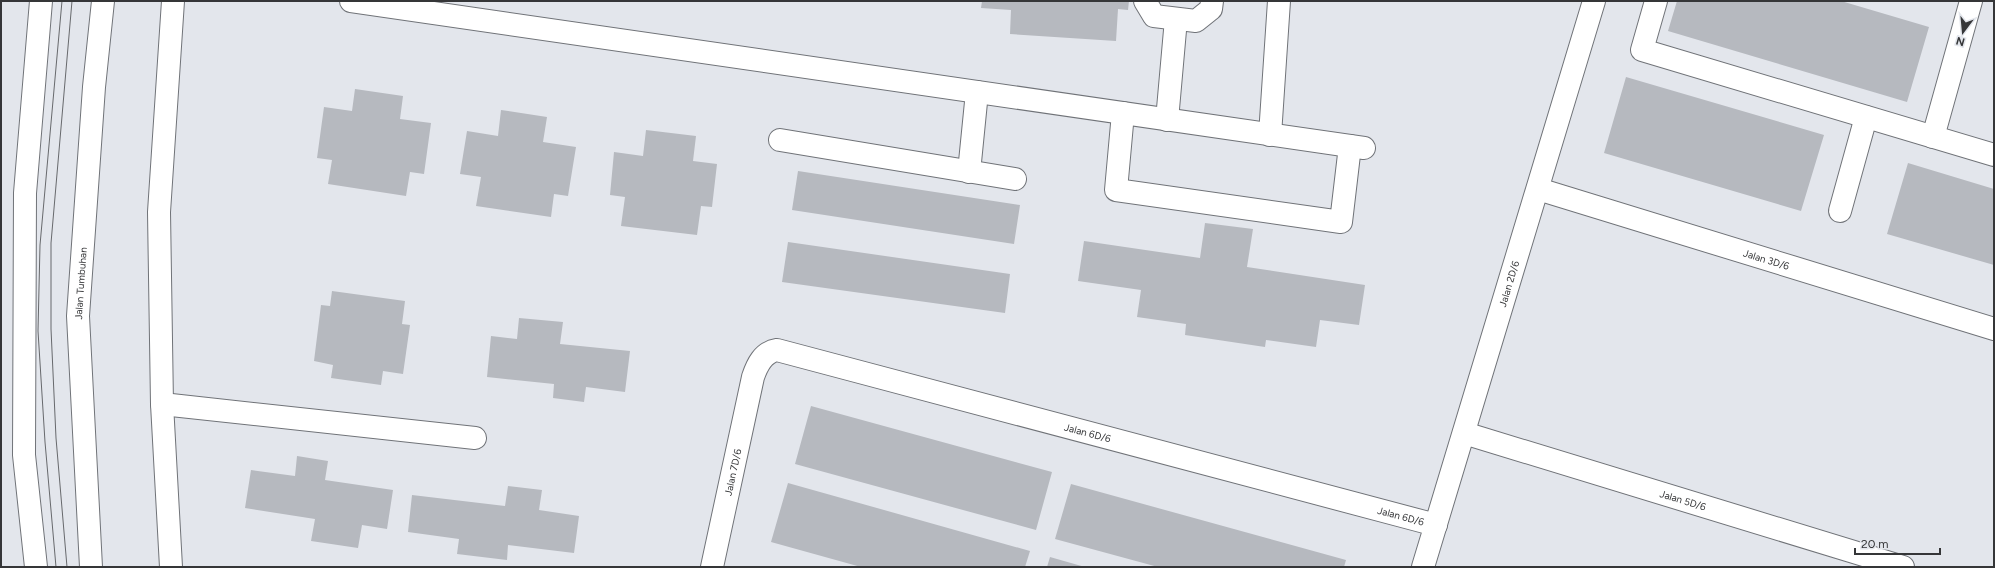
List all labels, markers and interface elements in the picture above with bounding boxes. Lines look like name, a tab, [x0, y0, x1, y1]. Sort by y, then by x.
north arrow	[1943, 12, 1983, 52]
text: N	[1954, 34, 1966, 49]
street label: Jalan Tumbuhan	[71, 246, 89, 320]
street label: Jalan 3D/6	[1742, 246, 1791, 272]
street label: Jalan 2D/6	[1495, 259, 1522, 308]
street label: Jalan 6D/6	[1063, 420, 1113, 445]
street label: Jalan 7D/6	[721, 447, 744, 497]
street label: Jalan 5D/6	[1658, 487, 1708, 513]
street label: Jalan 6D/6	[1376, 503, 1426, 528]
scale bar	[1855, 530, 1940, 556]
text: 20 m	[1861, 537, 1889, 551]

